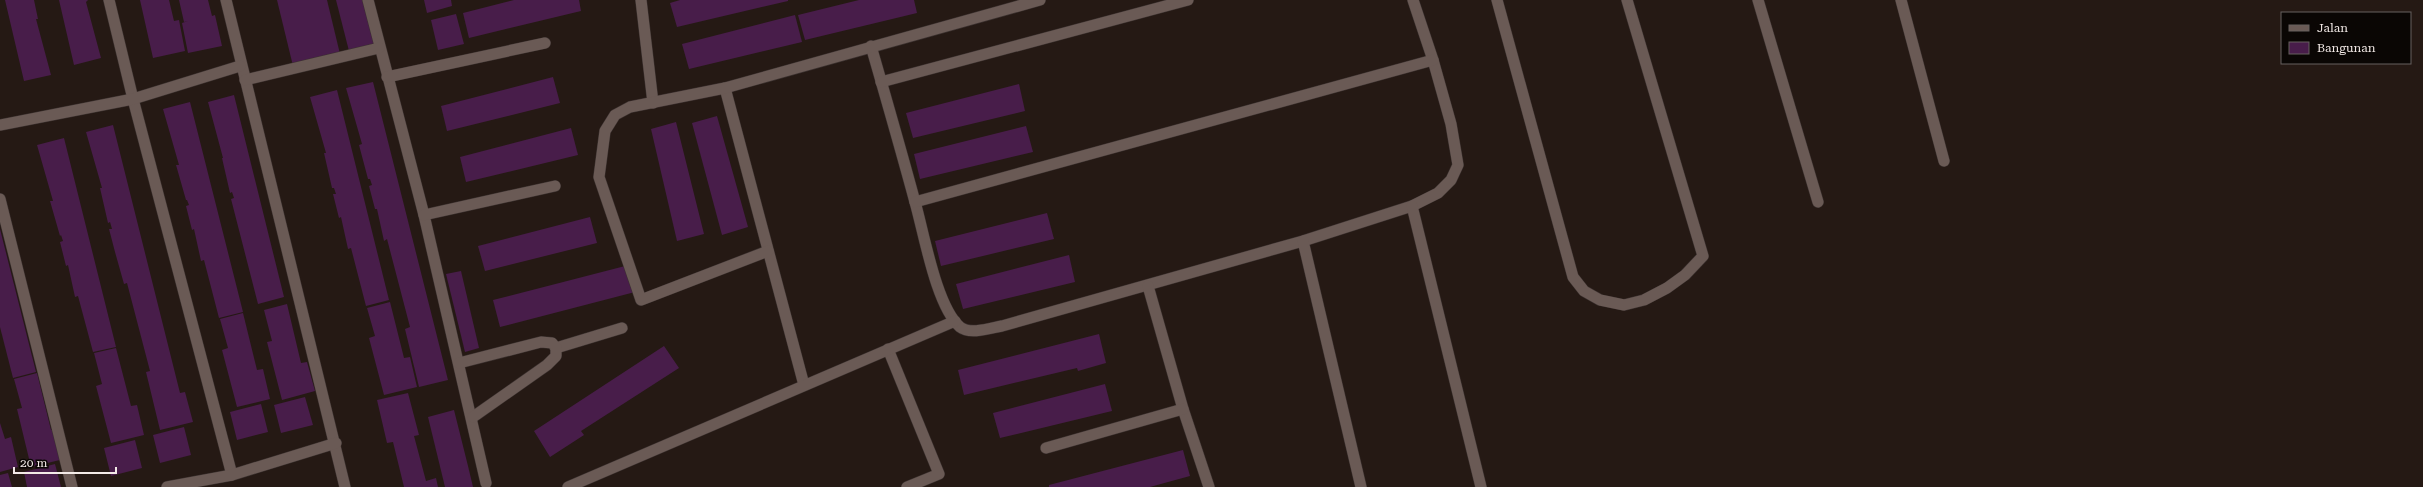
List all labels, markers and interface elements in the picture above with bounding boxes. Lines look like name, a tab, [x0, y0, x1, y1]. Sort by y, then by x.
legend	[2281, 12, 2411, 64]
text: Jalan	[2317, 21, 2348, 35]
text: Bangunan	[2317, 41, 2376, 55]
scale bar	[14, 449, 116, 475]
text: 20 m	[20, 456, 47, 470]

